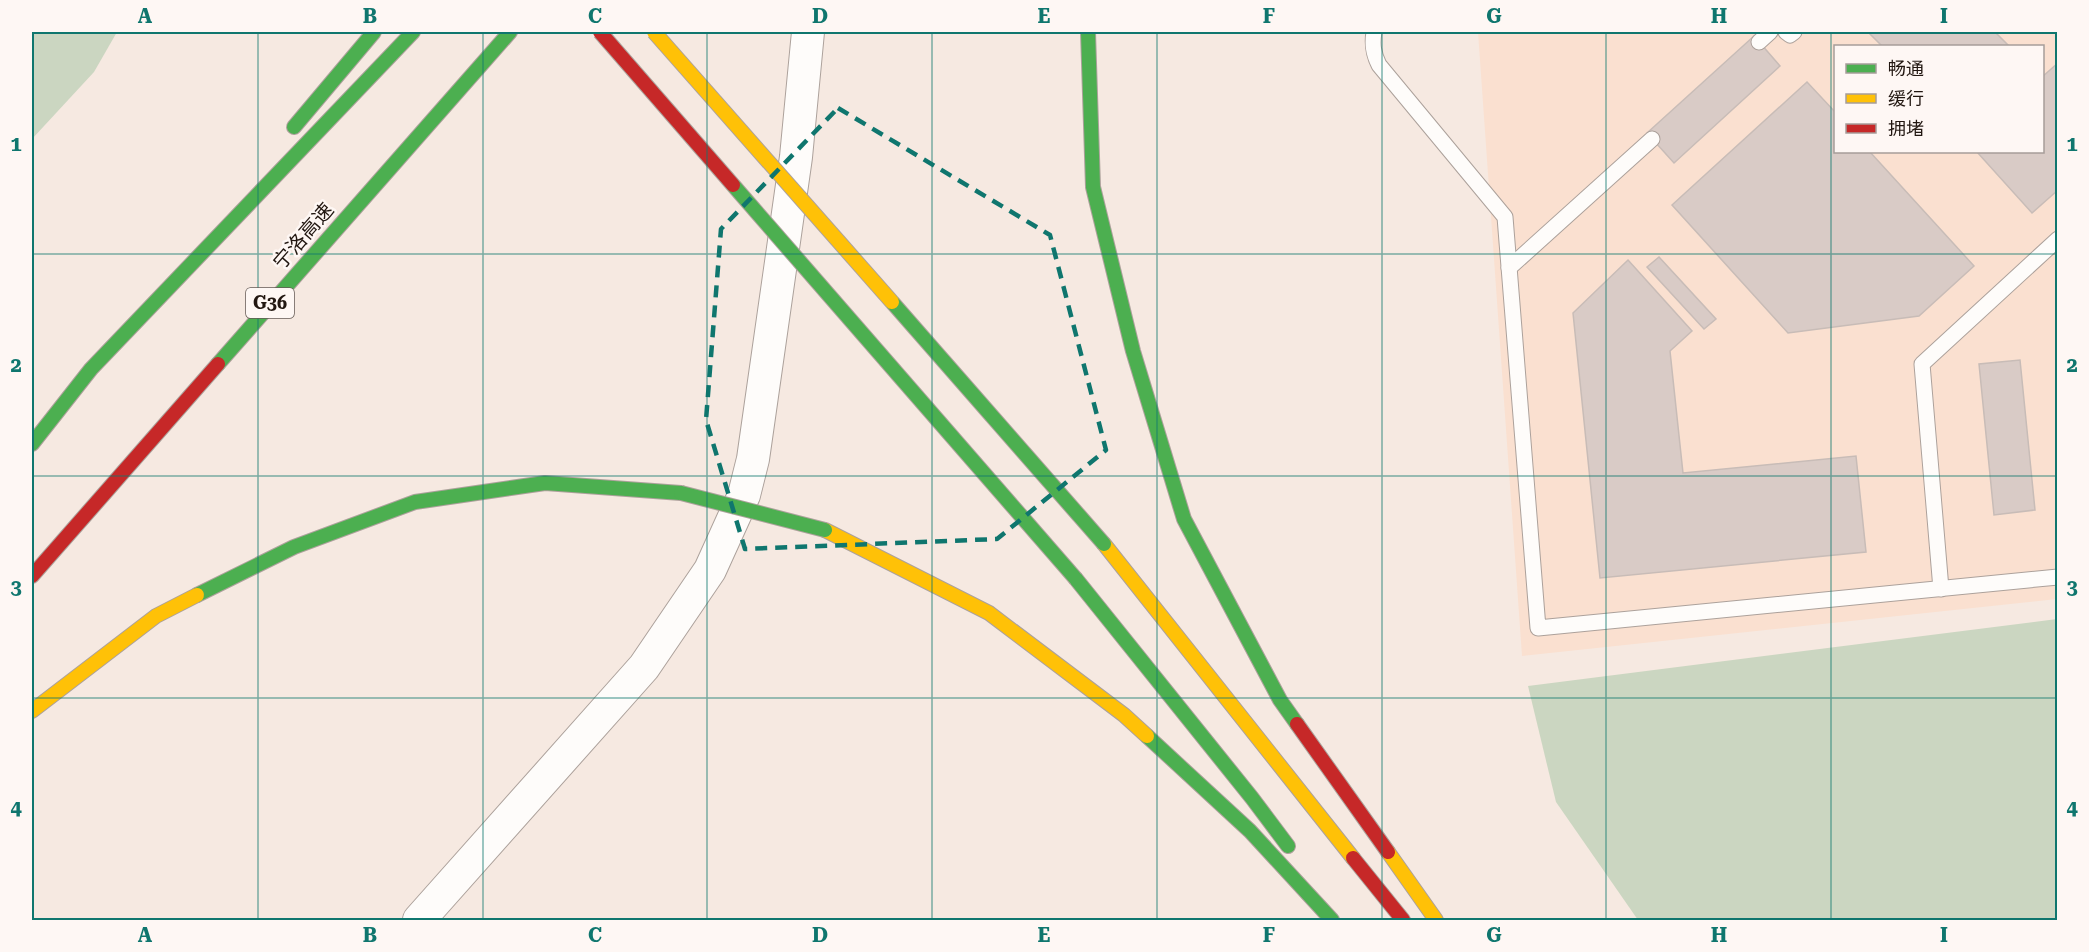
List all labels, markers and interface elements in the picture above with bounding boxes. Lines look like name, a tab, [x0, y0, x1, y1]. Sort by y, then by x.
text: A	[138, 4, 153, 28]
text: B	[363, 4, 377, 28]
text: C	[588, 4, 602, 28]
text: D	[812, 4, 828, 28]
text: E	[1038, 4, 1051, 28]
text: F	[1263, 4, 1275, 28]
text: G	[1486, 4, 1502, 28]
text: H	[1711, 4, 1727, 28]
text: I	[1940, 4, 1948, 28]
legend	[1834, 45, 2044, 153]
text: 畅通	[1888, 58, 1924, 79]
text: 缓行	[1888, 88, 1924, 109]
text: 拥堵	[1888, 118, 1924, 139]
text: 1	[10, 132, 22, 156]
text: 1	[2066, 132, 2078, 156]
street label: 宁洛高速	[268, 198, 338, 274]
road number: G36	[246, 288, 294, 318]
text: 2	[10, 353, 22, 377]
text: 2	[2066, 353, 2078, 377]
text: 3	[10, 575, 22, 599]
text: 3	[2066, 575, 2078, 599]
text: 4	[10, 796, 22, 820]
text: 4	[2066, 796, 2078, 820]
text: A	[138, 923, 153, 947]
text: B	[363, 923, 377, 947]
text: C	[588, 923, 602, 947]
text: D	[812, 923, 828, 947]
text: E	[1038, 923, 1051, 947]
text: F	[1263, 923, 1275, 947]
text: G	[1486, 923, 1502, 947]
text: H	[1711, 923, 1727, 947]
text: I	[1940, 923, 1948, 947]

